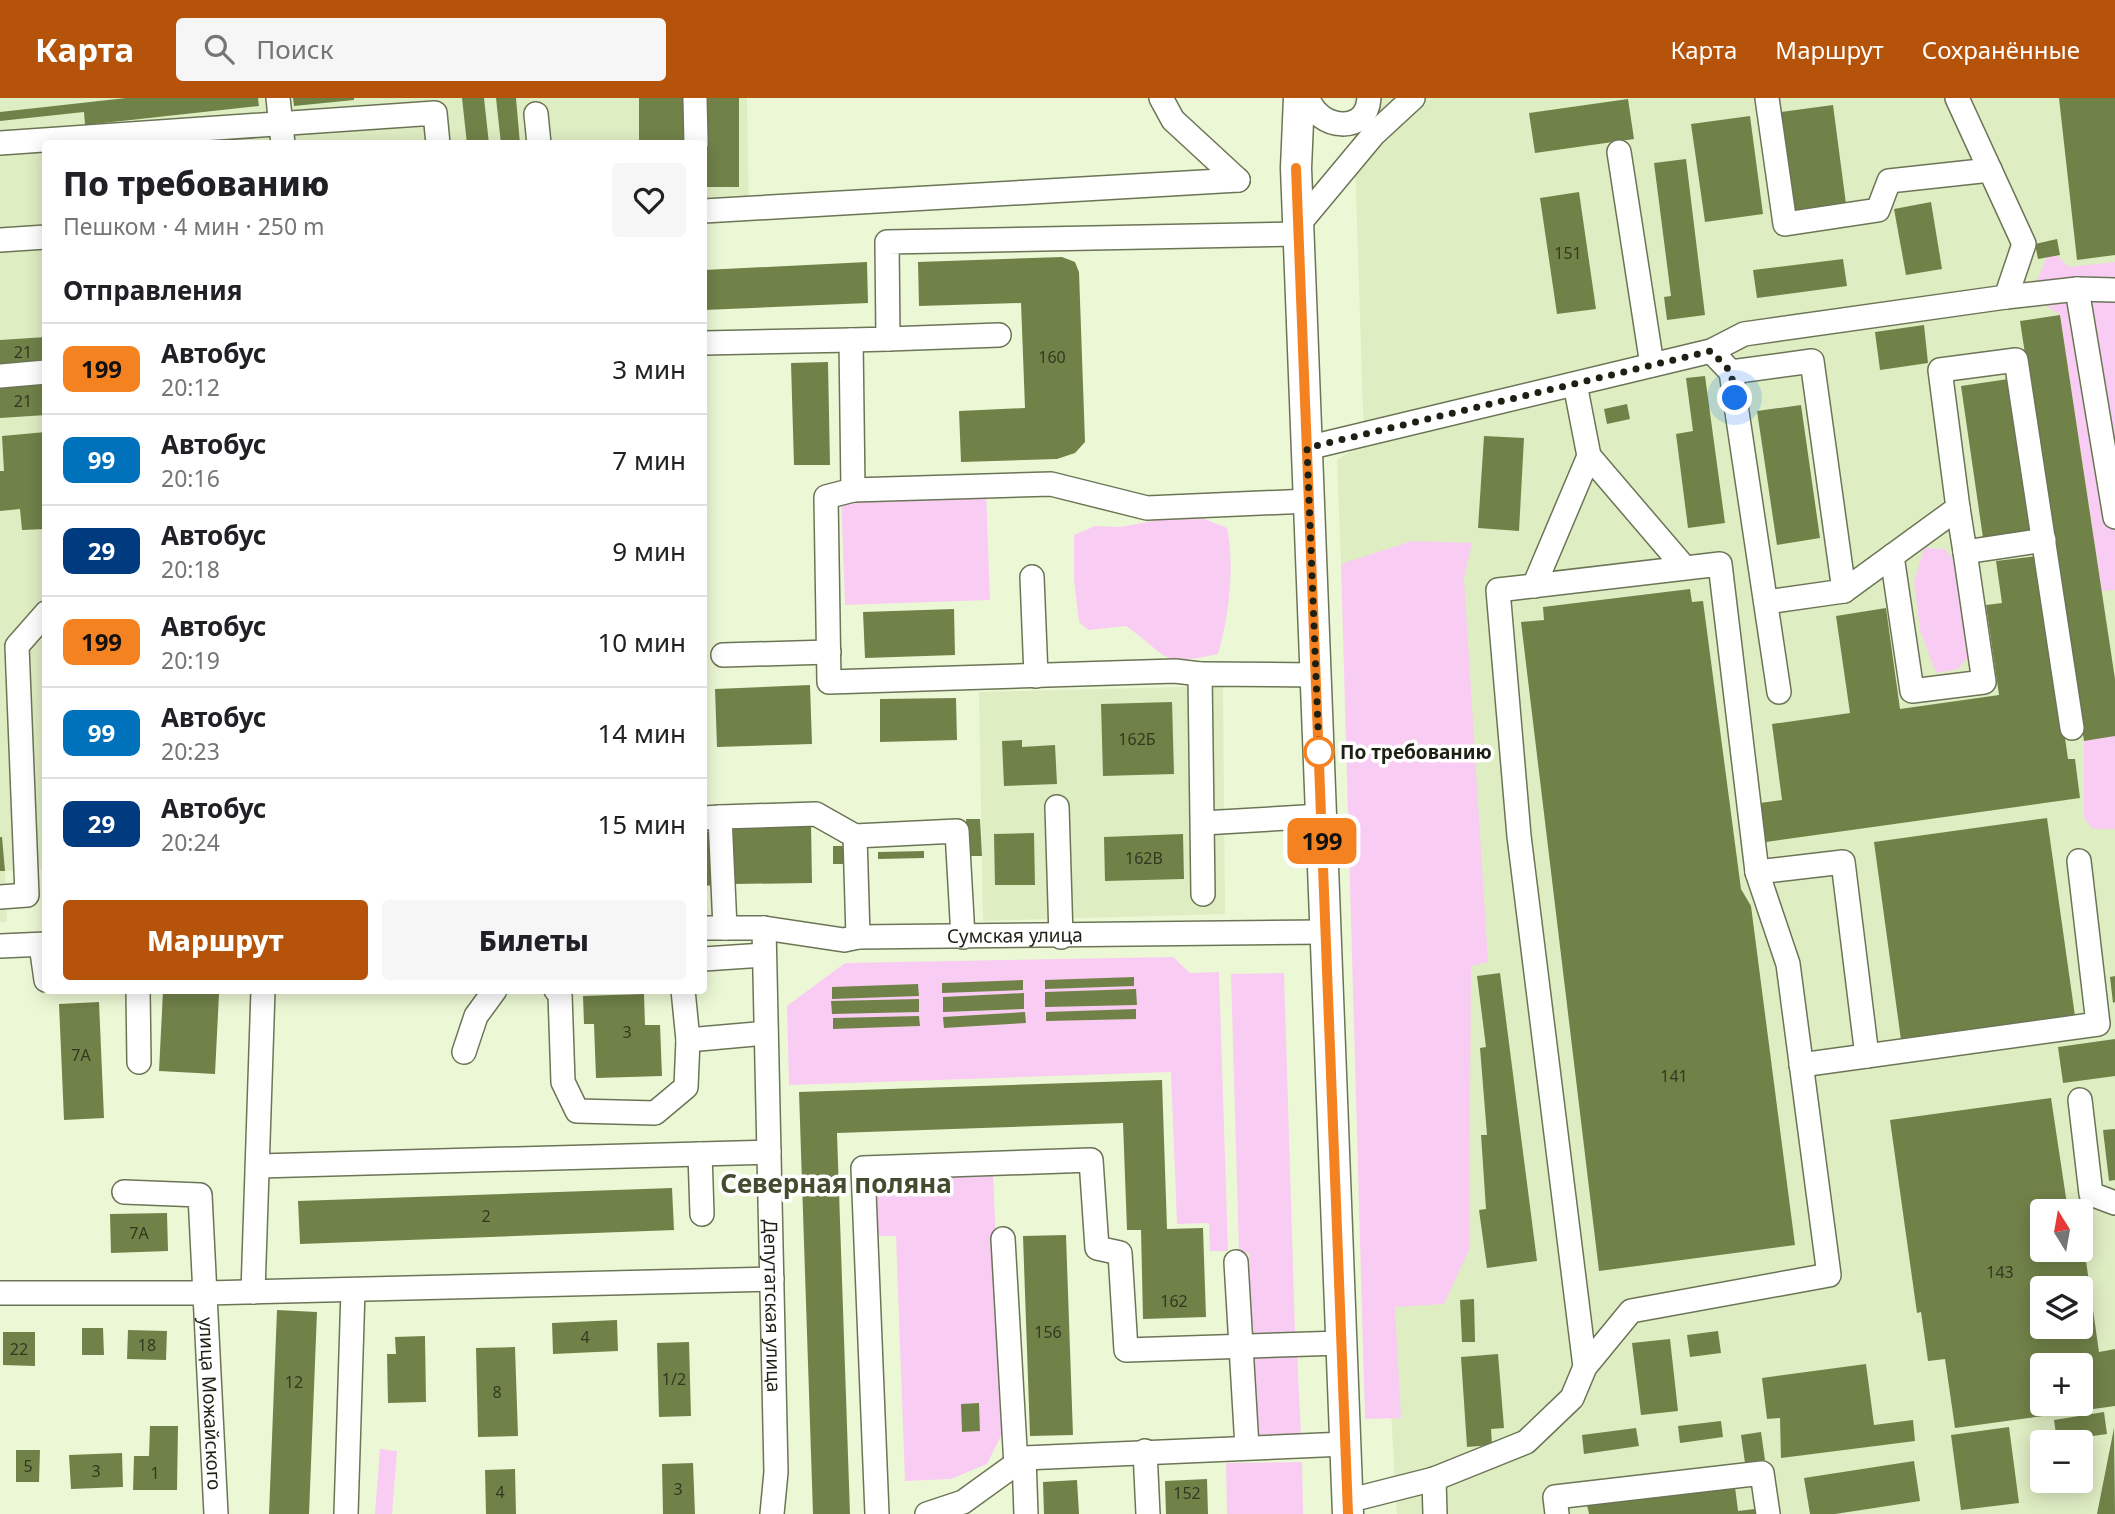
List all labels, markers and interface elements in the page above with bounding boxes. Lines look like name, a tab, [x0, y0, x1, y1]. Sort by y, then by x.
search box	[176, 18, 666, 81]
text: Карта	[35, 27, 134, 72]
icon: search	[200, 30, 238, 68]
text: Поиск	[256, 31, 333, 67]
text: Карта	[1670, 33, 1737, 66]
text: Маршрут	[1775, 33, 1884, 66]
text: Сохранённые	[1922, 33, 2080, 66]
text: По требованию	[63, 161, 329, 206]
button: heart	[612, 163, 686, 237]
text: Пешком · 4 мин · 250 m	[63, 210, 325, 242]
house number: 151	[1554, 242, 1582, 264]
text: Отправления	[63, 272, 242, 308]
text: Автобус	[161, 335, 266, 371]
house number: 21	[14, 341, 32, 363]
house number: 160	[1038, 346, 1066, 368]
text: 3 мин	[612, 351, 686, 387]
text: 199	[81, 352, 122, 385]
text: 20:12	[161, 371, 220, 403]
your location	[1717, 380, 1752, 415]
house number: 21	[14, 390, 32, 412]
text: Автобус	[161, 426, 266, 462]
text: 7 мин	[612, 442, 686, 478]
text: 99	[88, 443, 115, 476]
text: 20:16	[161, 462, 220, 494]
text: Автобус	[161, 517, 266, 553]
text: 9 мин	[612, 533, 686, 569]
text: 29	[88, 534, 115, 567]
text: 20:18	[161, 553, 220, 585]
text: Автобус	[161, 608, 266, 644]
text: 10 мин	[597, 624, 686, 660]
text: 199	[81, 625, 122, 658]
text: 20:19	[161, 644, 220, 676]
text: Автобус	[161, 699, 266, 735]
text: 14 мин	[597, 715, 686, 751]
text: 99	[88, 716, 115, 749]
house number: 162Б	[1118, 728, 1156, 750]
text: 20:23	[161, 735, 220, 767]
marker: По требованию	[1304, 737, 1334, 767]
place label: По требованию	[1340, 739, 1492, 765]
text: Автобус	[161, 790, 266, 826]
text: 15 мин	[597, 806, 686, 842]
text: 29	[88, 807, 115, 840]
line badge: 199	[1282, 818, 1362, 864]
text: 199	[1301, 824, 1343, 857]
text: 20:24	[161, 826, 220, 858]
house number: 162В	[1125, 847, 1163, 869]
button: Маршрут	[63, 900, 368, 980]
button: Билеты	[382, 900, 686, 980]
street label: Сумская улица	[947, 922, 1083, 949]
house number: 3	[622, 1021, 632, 1043]
house number: 7А	[71, 1044, 91, 1066]
house number: 141	[1660, 1065, 1688, 1087]
district label: Северная поляна	[720, 1165, 952, 1201]
north arrow	[2030, 1199, 2093, 1262]
map controls	[2030, 1199, 2093, 1493]
house number: 2	[481, 1205, 491, 1227]
street label: Депутатская улица	[757, 1219, 787, 1393]
house number: 7А	[129, 1222, 149, 1244]
house number: 143	[1986, 1261, 2014, 1283]
button: layers	[2030, 1276, 2093, 1339]
house number: 162	[1160, 1290, 1188, 1312]
street label: улица Можайского	[193, 1316, 228, 1491]
house number: 156	[1034, 1321, 1062, 1343]
house number: 4	[580, 1326, 590, 1348]
house number: 18	[138, 1334, 156, 1356]
house number: 22	[10, 1338, 28, 1360]
button: +	[2030, 1353, 2093, 1416]
house number: 1/2	[662, 1368, 686, 1390]
house number: 12	[285, 1371, 303, 1393]
house number: 8	[492, 1381, 502, 1403]
button: −	[2030, 1430, 2093, 1493]
house number: 5	[23, 1455, 33, 1477]
house number: 3	[91, 1460, 101, 1482]
house number: 1	[150, 1462, 160, 1484]
house number: 3	[673, 1478, 683, 1500]
house number: 4	[495, 1481, 505, 1503]
house number: 152	[1173, 1482, 1201, 1504]

